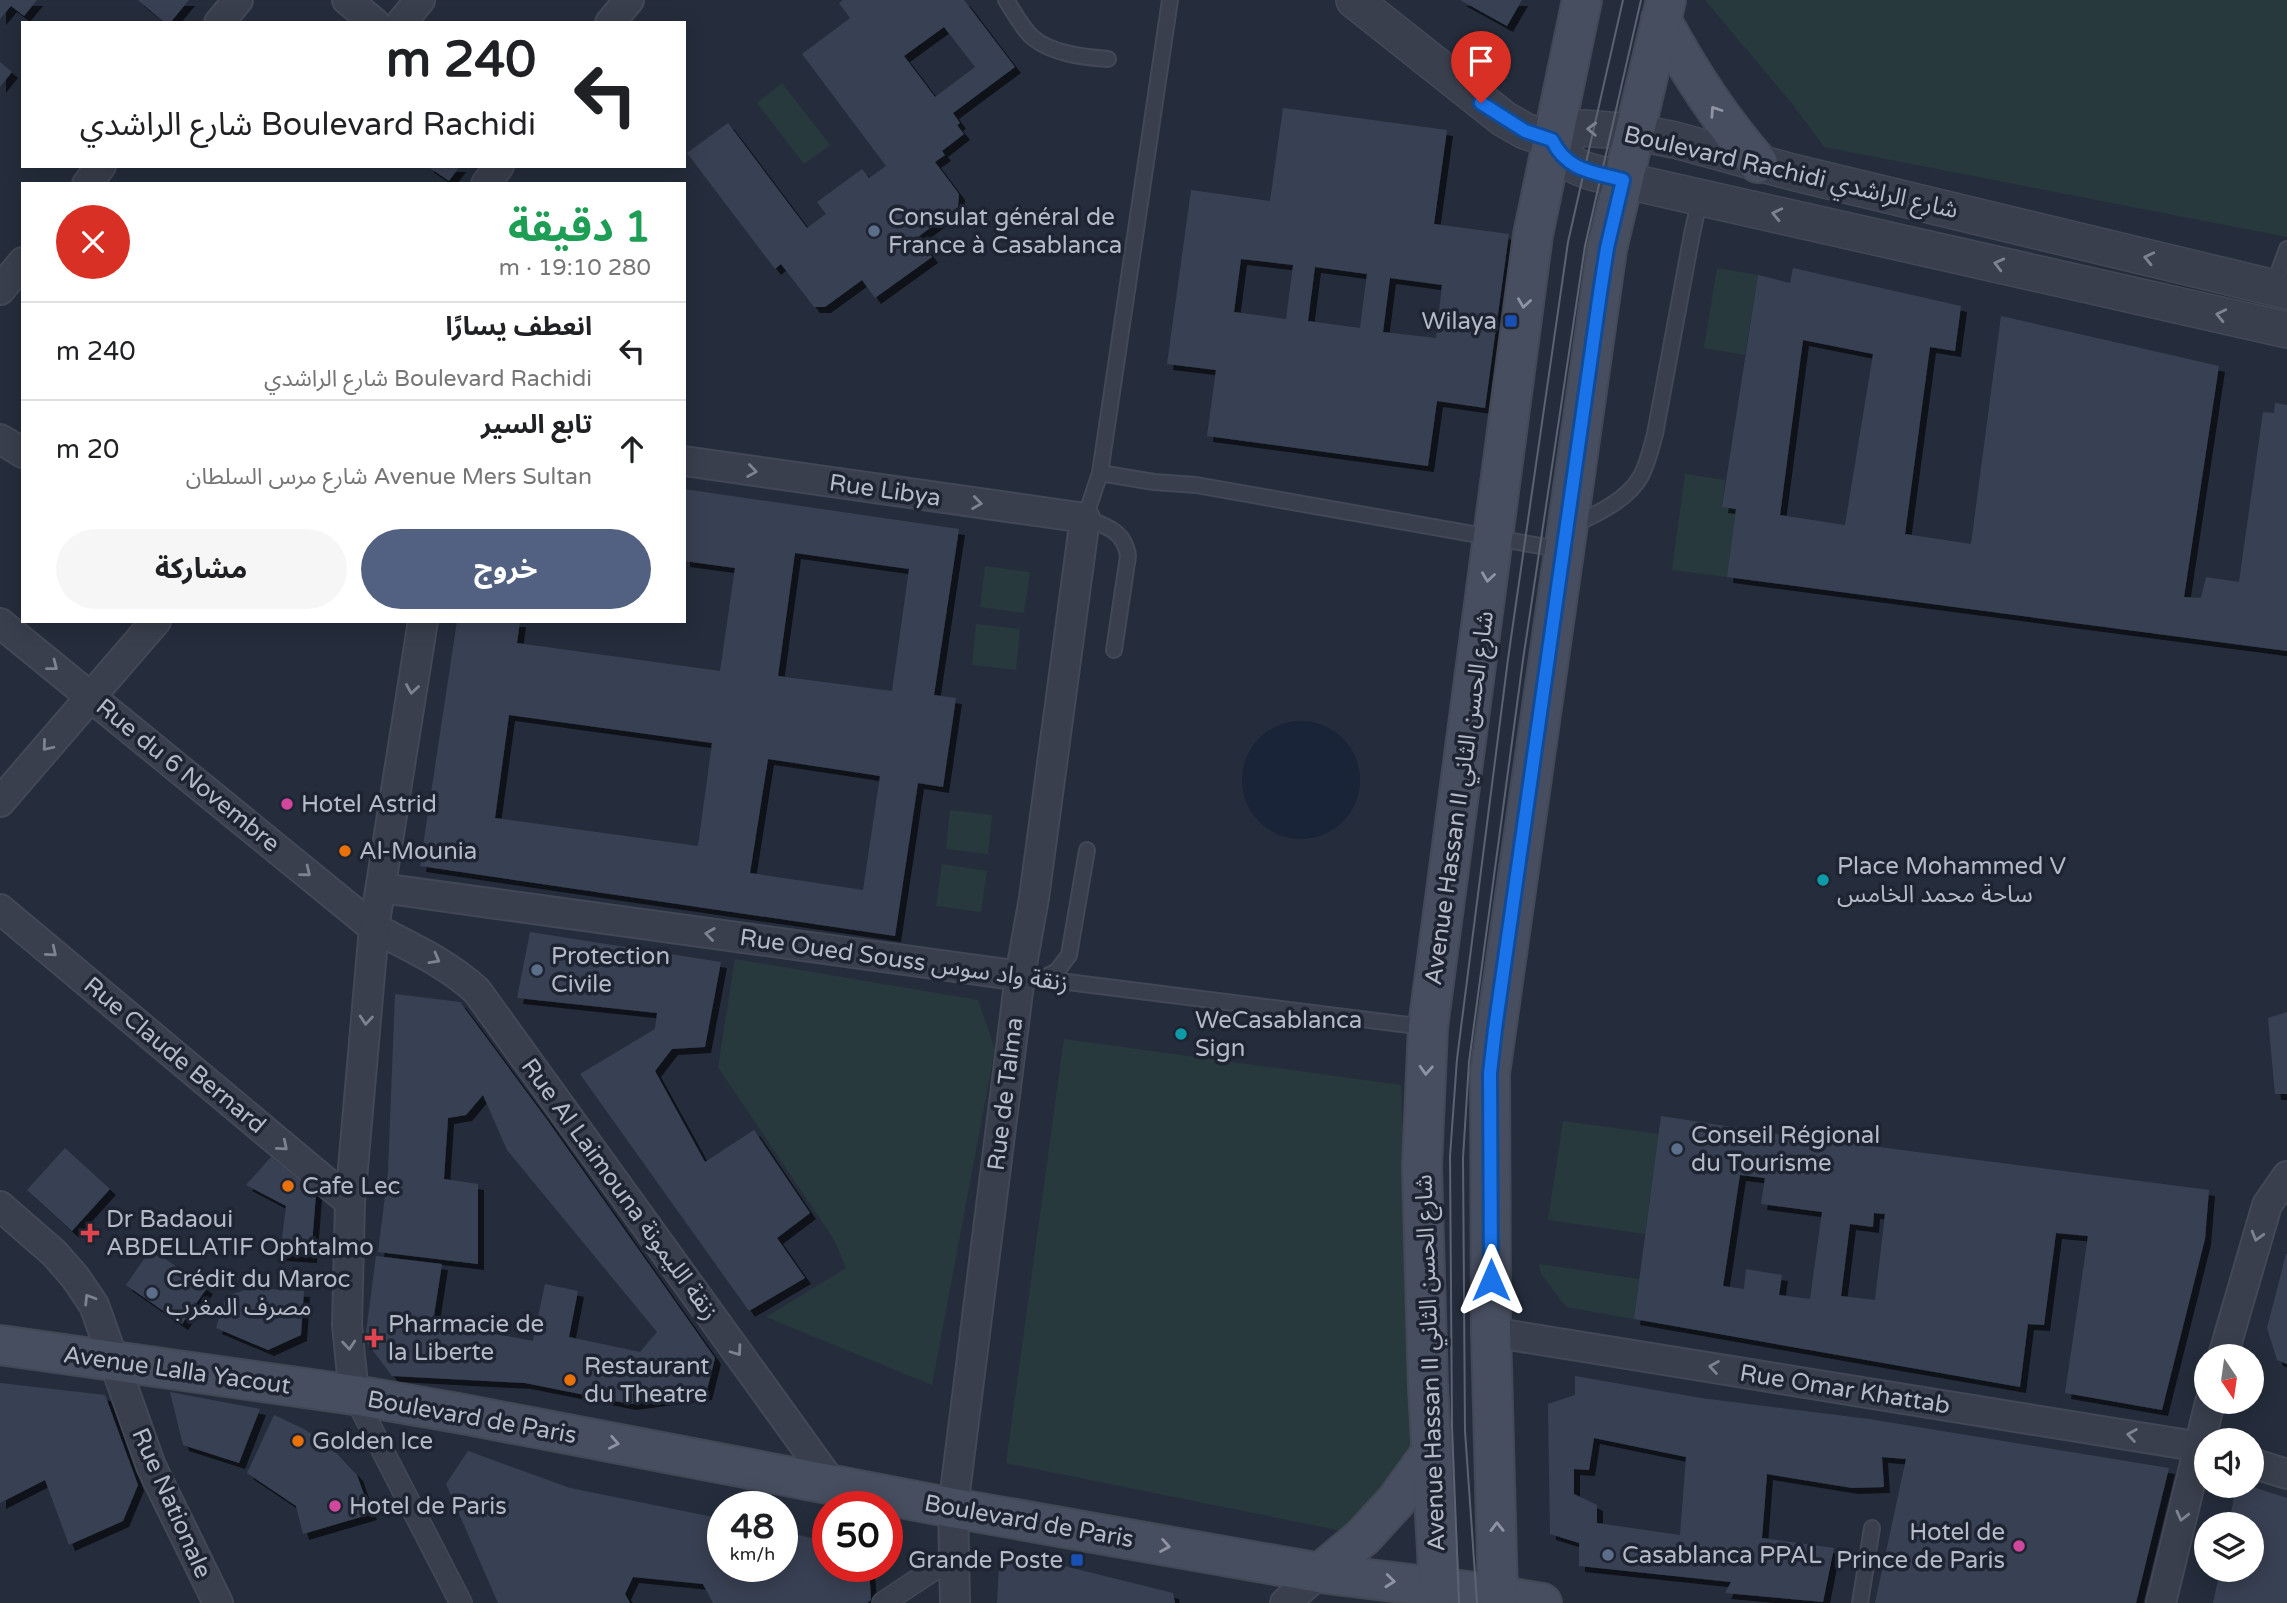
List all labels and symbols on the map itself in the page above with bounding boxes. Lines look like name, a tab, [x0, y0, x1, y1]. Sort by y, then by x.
pin	[1451, 31, 1511, 103]
one-way arrow	[1710, 105, 1723, 118]
street label: Boulevard Rachidi شارع الراشدي	[1620, 120, 1961, 229]
one-way arrow	[1586, 121, 1597, 137]
place label: Consulat général de France à Casablanca	[888, 203, 1122, 260]
one-way arrow	[1771, 208, 1783, 222]
marker: Consulat général de France à Casablanca	[866, 223, 882, 239]
one-way arrow	[2143, 252, 2155, 266]
one-way arrow	[1993, 258, 2005, 272]
one-way arrow	[1517, 297, 1532, 309]
place label: Wilaya	[1422, 307, 1497, 336]
one-way arrow	[2215, 308, 2227, 323]
marker: Wilaya	[1503, 313, 1519, 329]
one-way arrow	[746, 463, 758, 478]
street label: Rue Libya	[827, 468, 943, 513]
one-way arrow	[971, 495, 983, 510]
one-way arrow	[1480, 571, 1495, 583]
street label: Avenue Hassan II شارع الحسن الثاني	[1419, 609, 1504, 987]
one-way arrow	[46, 657, 58, 670]
one-way arrow	[405, 683, 420, 695]
street label: Rue du 6 Novembre	[90, 692, 285, 858]
one-way arrow	[43, 738, 55, 751]
place label: Hotel Astrid	[301, 790, 437, 819]
marker: Hotel Astrid	[279, 796, 295, 812]
place label: Al-Mounia	[359, 837, 477, 866]
marker: Al-Mounia	[337, 843, 353, 859]
place label: Place Mohammed V ساحة محمد الخامس	[1837, 852, 2067, 909]
one-way arrow	[298, 863, 310, 876]
marker: Place Mohammed V ساحة محمد الخامس	[1815, 872, 1831, 888]
street label: Rue Oued Souss زنقة واد سوس	[738, 923, 1070, 998]
one-way arrow	[704, 926, 716, 941]
place label: Protection Civile	[551, 942, 670, 999]
one-way arrow	[45, 944, 57, 957]
one-way arrow	[427, 951, 440, 964]
marker: Protection Civile	[529, 962, 545, 978]
street label: Rue Claude Bernard	[78, 971, 272, 1140]
place label: WeCasablanca Sign	[1195, 1006, 1362, 1063]
one-way arrow	[359, 1015, 374, 1026]
street label: Rue de Talma	[982, 1016, 1029, 1172]
marker: WeCasablanca Sign	[1173, 1026, 1189, 1042]
street label: Rue Al Laimouna زنقة الليمونة	[515, 1053, 724, 1326]
one-way arrow	[1418, 1065, 1433, 1076]
place label: Conseil Régional du Tourisme	[1691, 1121, 1880, 1178]
one-way arrow	[275, 1138, 288, 1150]
marker: Conseil Régional du Tourisme	[1669, 1141, 1685, 1157]
place label: Cafe Lec	[302, 1172, 400, 1201]
street label: Avenue Hassan II شارع الحسن الثاني	[1409, 1174, 1455, 1552]
marker: Cafe Lec	[280, 1178, 296, 1194]
place label: Dr Badaoui ABDELLATIF Ophtalmo	[106, 1205, 374, 1262]
marker: Dr Badaoui ABDELLATIF Ophtalmo	[80, 1223, 100, 1243]
one-way arrow	[2250, 1230, 2265, 1242]
position arrow	[1454, 1243, 1528, 1317]
place label: Crédit du Maroc مصرف المغرب	[166, 1265, 350, 1322]
marker: Crédit du Maroc مصرف المغرب	[144, 1285, 160, 1301]
one-way arrow	[84, 1293, 97, 1306]
place label: Pharmacie de la Liberte	[388, 1310, 544, 1367]
marker: Pharmacie de la Liberte	[366, 1330, 382, 1346]
street label: Avenue Lalla Yacout	[61, 1340, 292, 1401]
one-way arrow	[341, 1340, 356, 1351]
one-way arrow	[728, 1343, 741, 1356]
north arrow	[2194, 1344, 2264, 1414]
place label: Restaurant du Theatre	[584, 1352, 709, 1409]
street label: Rue Omar Khattab	[1738, 1359, 1952, 1420]
one-way arrow	[1708, 1360, 1720, 1375]
marker: Restaurant du Theatre	[562, 1372, 578, 1388]
street label: Boulevard de Paris	[365, 1385, 579, 1450]
street label: Rue Nationale	[125, 1424, 218, 1583]
place label: Golden Ice	[312, 1427, 433, 1456]
one-way arrow	[2126, 1428, 2138, 1443]
marker: Golden Ice	[290, 1433, 306, 1449]
one-way arrow	[608, 1435, 620, 1450]
street label: Boulevard de Paris	[922, 1489, 1136, 1554]
speed limit sign: 50	[812, 1491, 903, 1582]
place label: Hotel de Paris	[349, 1492, 507, 1521]
marker: Hotel de Paris	[327, 1498, 343, 1514]
one-way arrow	[2176, 1510, 2190, 1522]
place label: Hotel de Prince de Paris	[1836, 1518, 2005, 1575]
one-way arrow	[1489, 1522, 1504, 1533]
one-way arrow	[1159, 1538, 1171, 1553]
marker: Hotel de Prince de Paris	[2011, 1538, 2027, 1554]
place label: Casablanca PPAL	[1622, 1541, 1822, 1570]
place label: Grande Poste	[908, 1546, 1063, 1575]
marker: Casablanca PPAL	[1600, 1547, 1616, 1563]
marker: Grande Poste	[1069, 1552, 1085, 1568]
one-way arrow	[1385, 1573, 1396, 1588]

